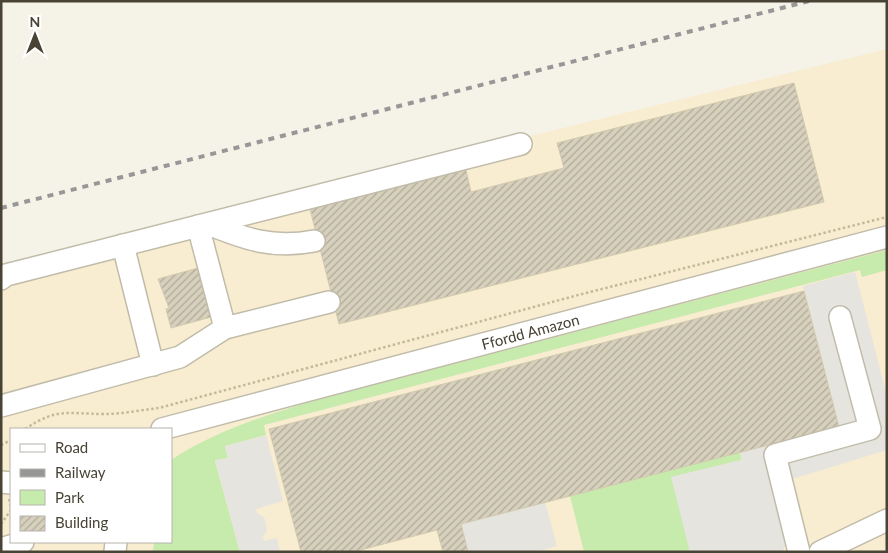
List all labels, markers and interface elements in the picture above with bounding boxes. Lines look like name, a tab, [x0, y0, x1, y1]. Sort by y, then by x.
north arrow	[10, 10, 60, 60]
text: N	[30, 13, 40, 30]
street label: Ffordd Amazon	[479, 310, 581, 353]
legend	[10, 428, 172, 543]
text: Road	[55, 438, 88, 456]
text: Railway	[55, 463, 106, 481]
text: Park	[55, 488, 85, 506]
text: Building	[55, 513, 108, 531]

